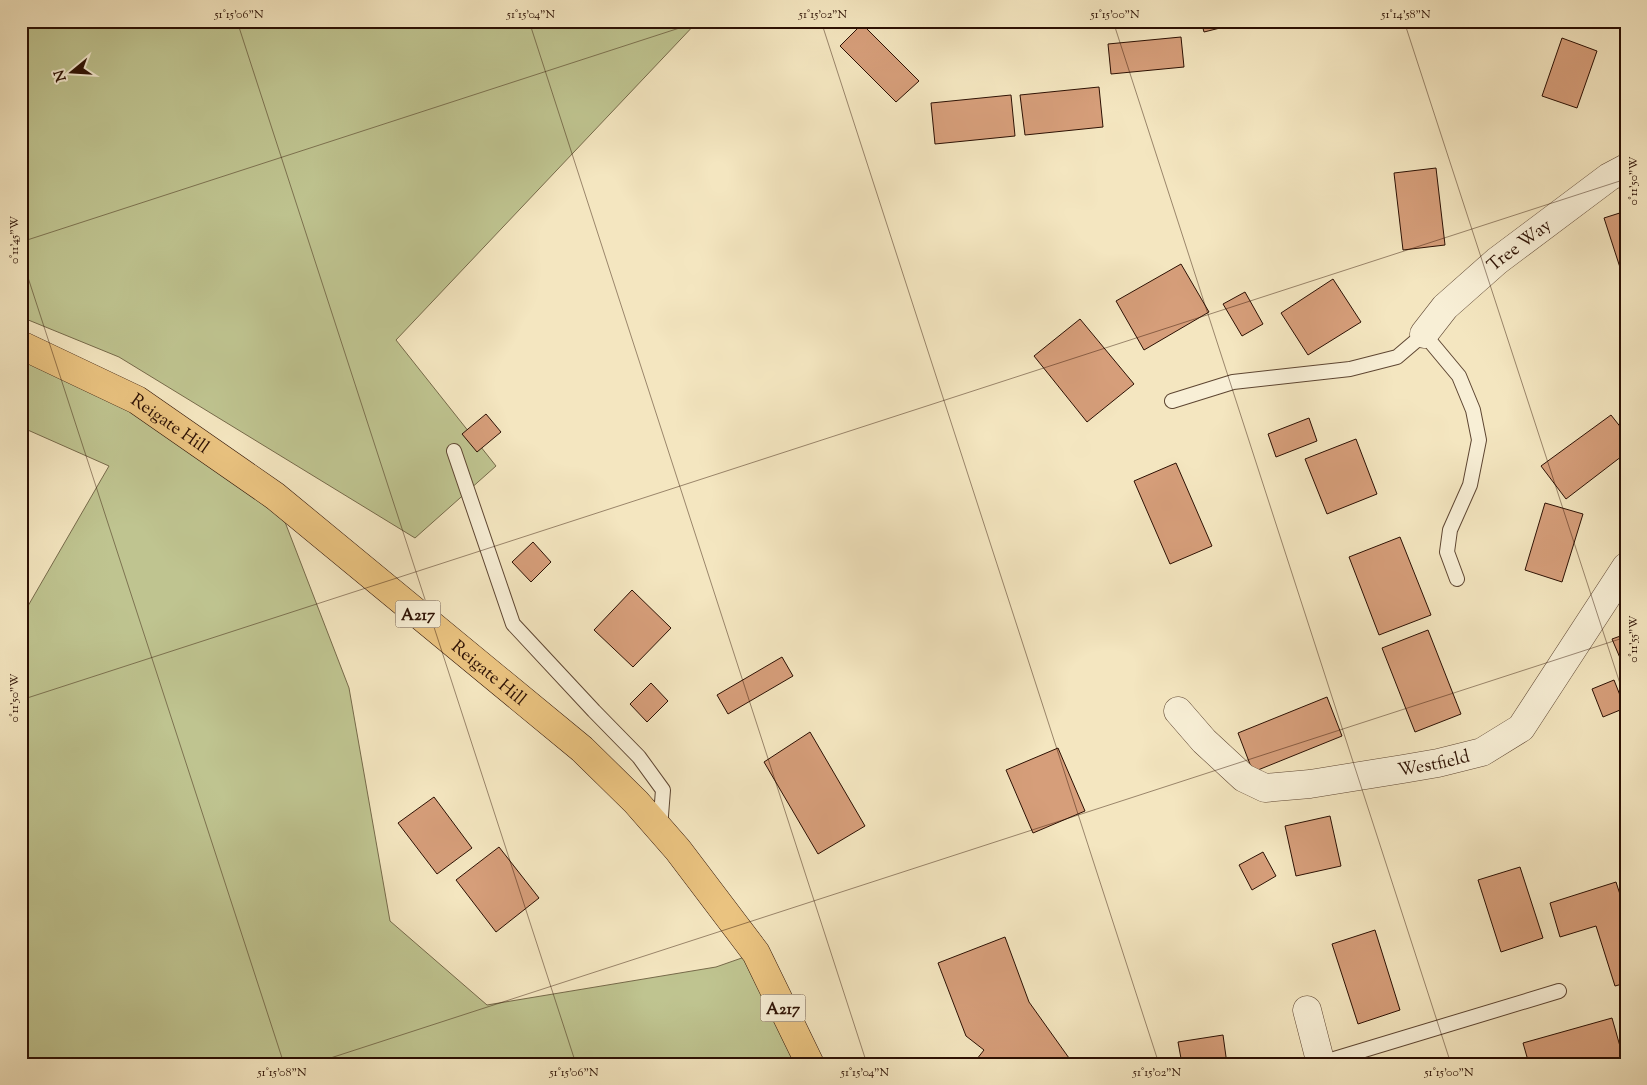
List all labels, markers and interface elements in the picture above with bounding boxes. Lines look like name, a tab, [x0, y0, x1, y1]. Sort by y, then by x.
text: 51°15'06"N	[214, 6, 264, 24]
text: 51°15'04"N	[506, 6, 556, 24]
text: 51°15'02"N	[798, 6, 848, 24]
text: 51°15'00"N	[1089, 6, 1140, 24]
text: 51°14'58"N	[1380, 6, 1431, 24]
north arrow	[48, 48, 98, 98]
text: N	[50, 67, 73, 84]
text: 0°11'50"W	[1625, 156, 1643, 206]
street label: Tree Way	[1482, 213, 1558, 279]
text: 0°11'45"W	[6, 215, 24, 264]
street label: Reigate Hill	[125, 388, 214, 461]
road number: A217	[396, 600, 440, 628]
text: 0°11'55"W	[1625, 615, 1643, 663]
street label: Reigate Hill	[445, 635, 531, 713]
text: 0°11'50"W	[6, 673, 24, 723]
street label: Westfield	[1396, 745, 1473, 785]
road number: A217	[760, 994, 806, 1021]
text: 51°15'08"N	[256, 1064, 307, 1082]
text: 51°15'06"N	[549, 1064, 599, 1082]
text: 51°15'04"N	[840, 1064, 890, 1082]
text: 51°15'02"N	[1132, 1064, 1182, 1082]
text: 51°15'00"N	[1423, 1064, 1474, 1082]

